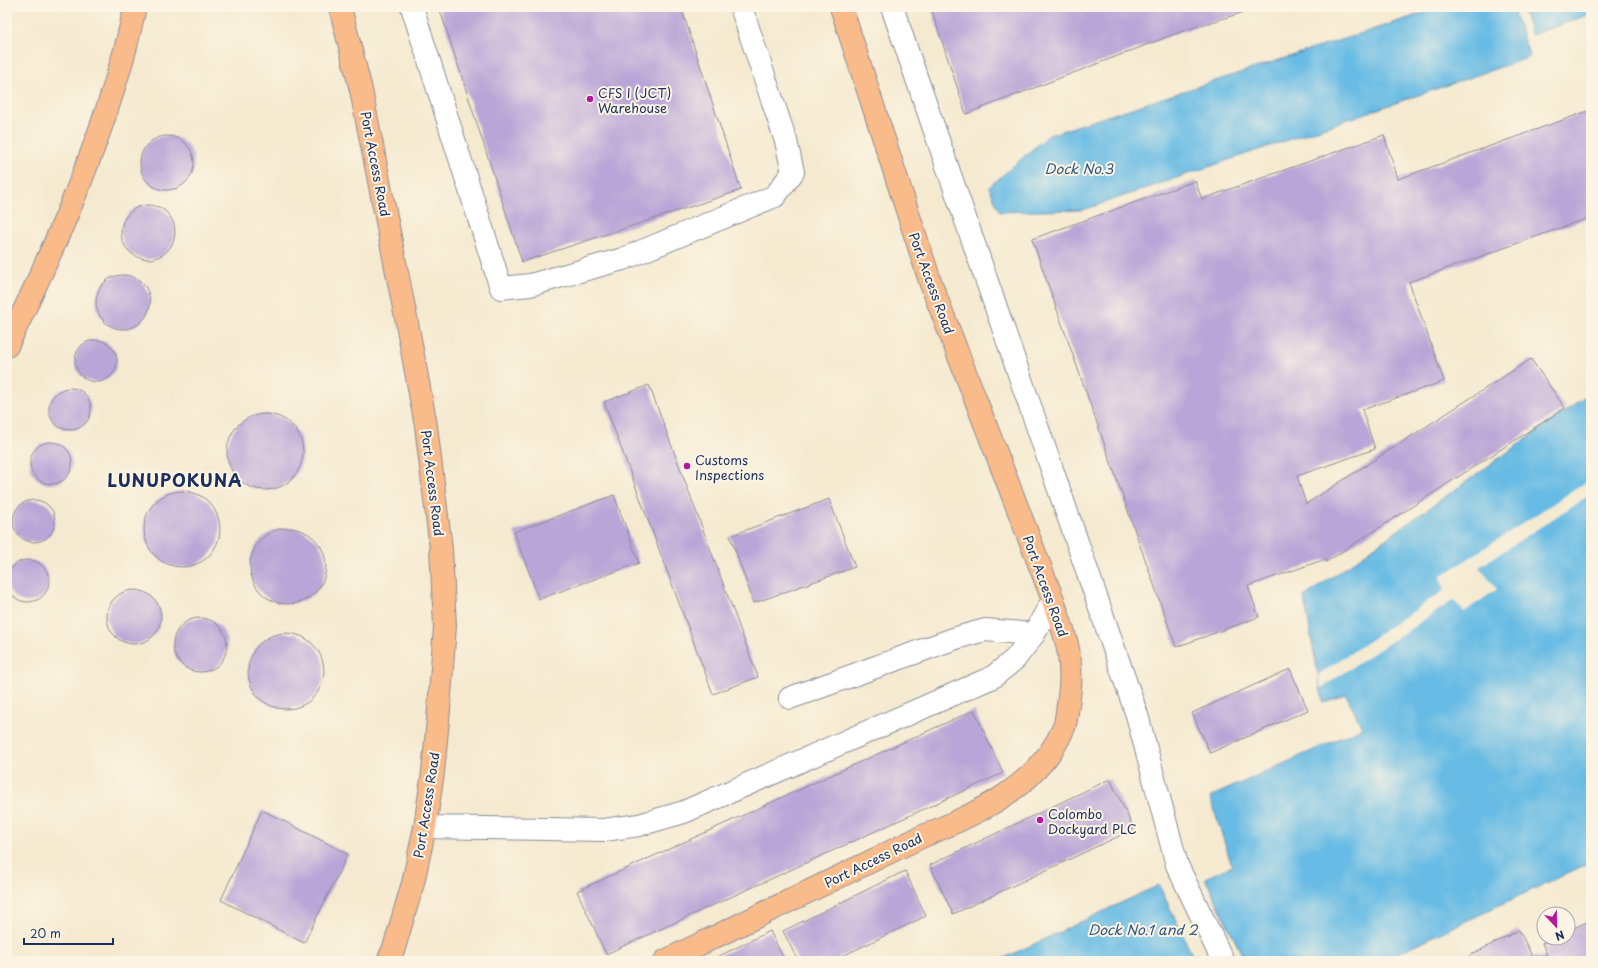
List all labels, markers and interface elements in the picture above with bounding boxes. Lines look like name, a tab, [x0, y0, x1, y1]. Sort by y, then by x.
place label: CFS I (JCT) Warehouse	[598, 83, 671, 117]
marker: CFS I (JCT) Warehouse	[585, 94, 595, 104]
street label: Port Access Road	[356, 110, 396, 218]
water label: Dock No.3	[1045, 158, 1114, 179]
street label: Port Access Road	[905, 230, 959, 336]
street label: Port Access Road	[417, 429, 449, 537]
place label: Customs Inspections	[695, 450, 764, 484]
marker: Customs Inspections	[682, 461, 692, 471]
district label: LUNUPOKUNA	[107, 467, 243, 493]
street label: Port Access Road	[1019, 533, 1073, 639]
street label: Port Access Road	[408, 751, 444, 859]
place label: Colombo Dockyard PLC	[1048, 804, 1137, 838]
marker: Colombo Dockyard PLC	[1035, 815, 1045, 825]
street label: Port Access Road	[821, 828, 925, 892]
north arrow	[1536, 906, 1576, 946]
water label: Dock No.1 and 2	[1088, 919, 1199, 940]
scale bar	[24, 920, 113, 946]
text: 20 m	[30, 924, 61, 942]
text: N	[1552, 926, 1567, 945]

